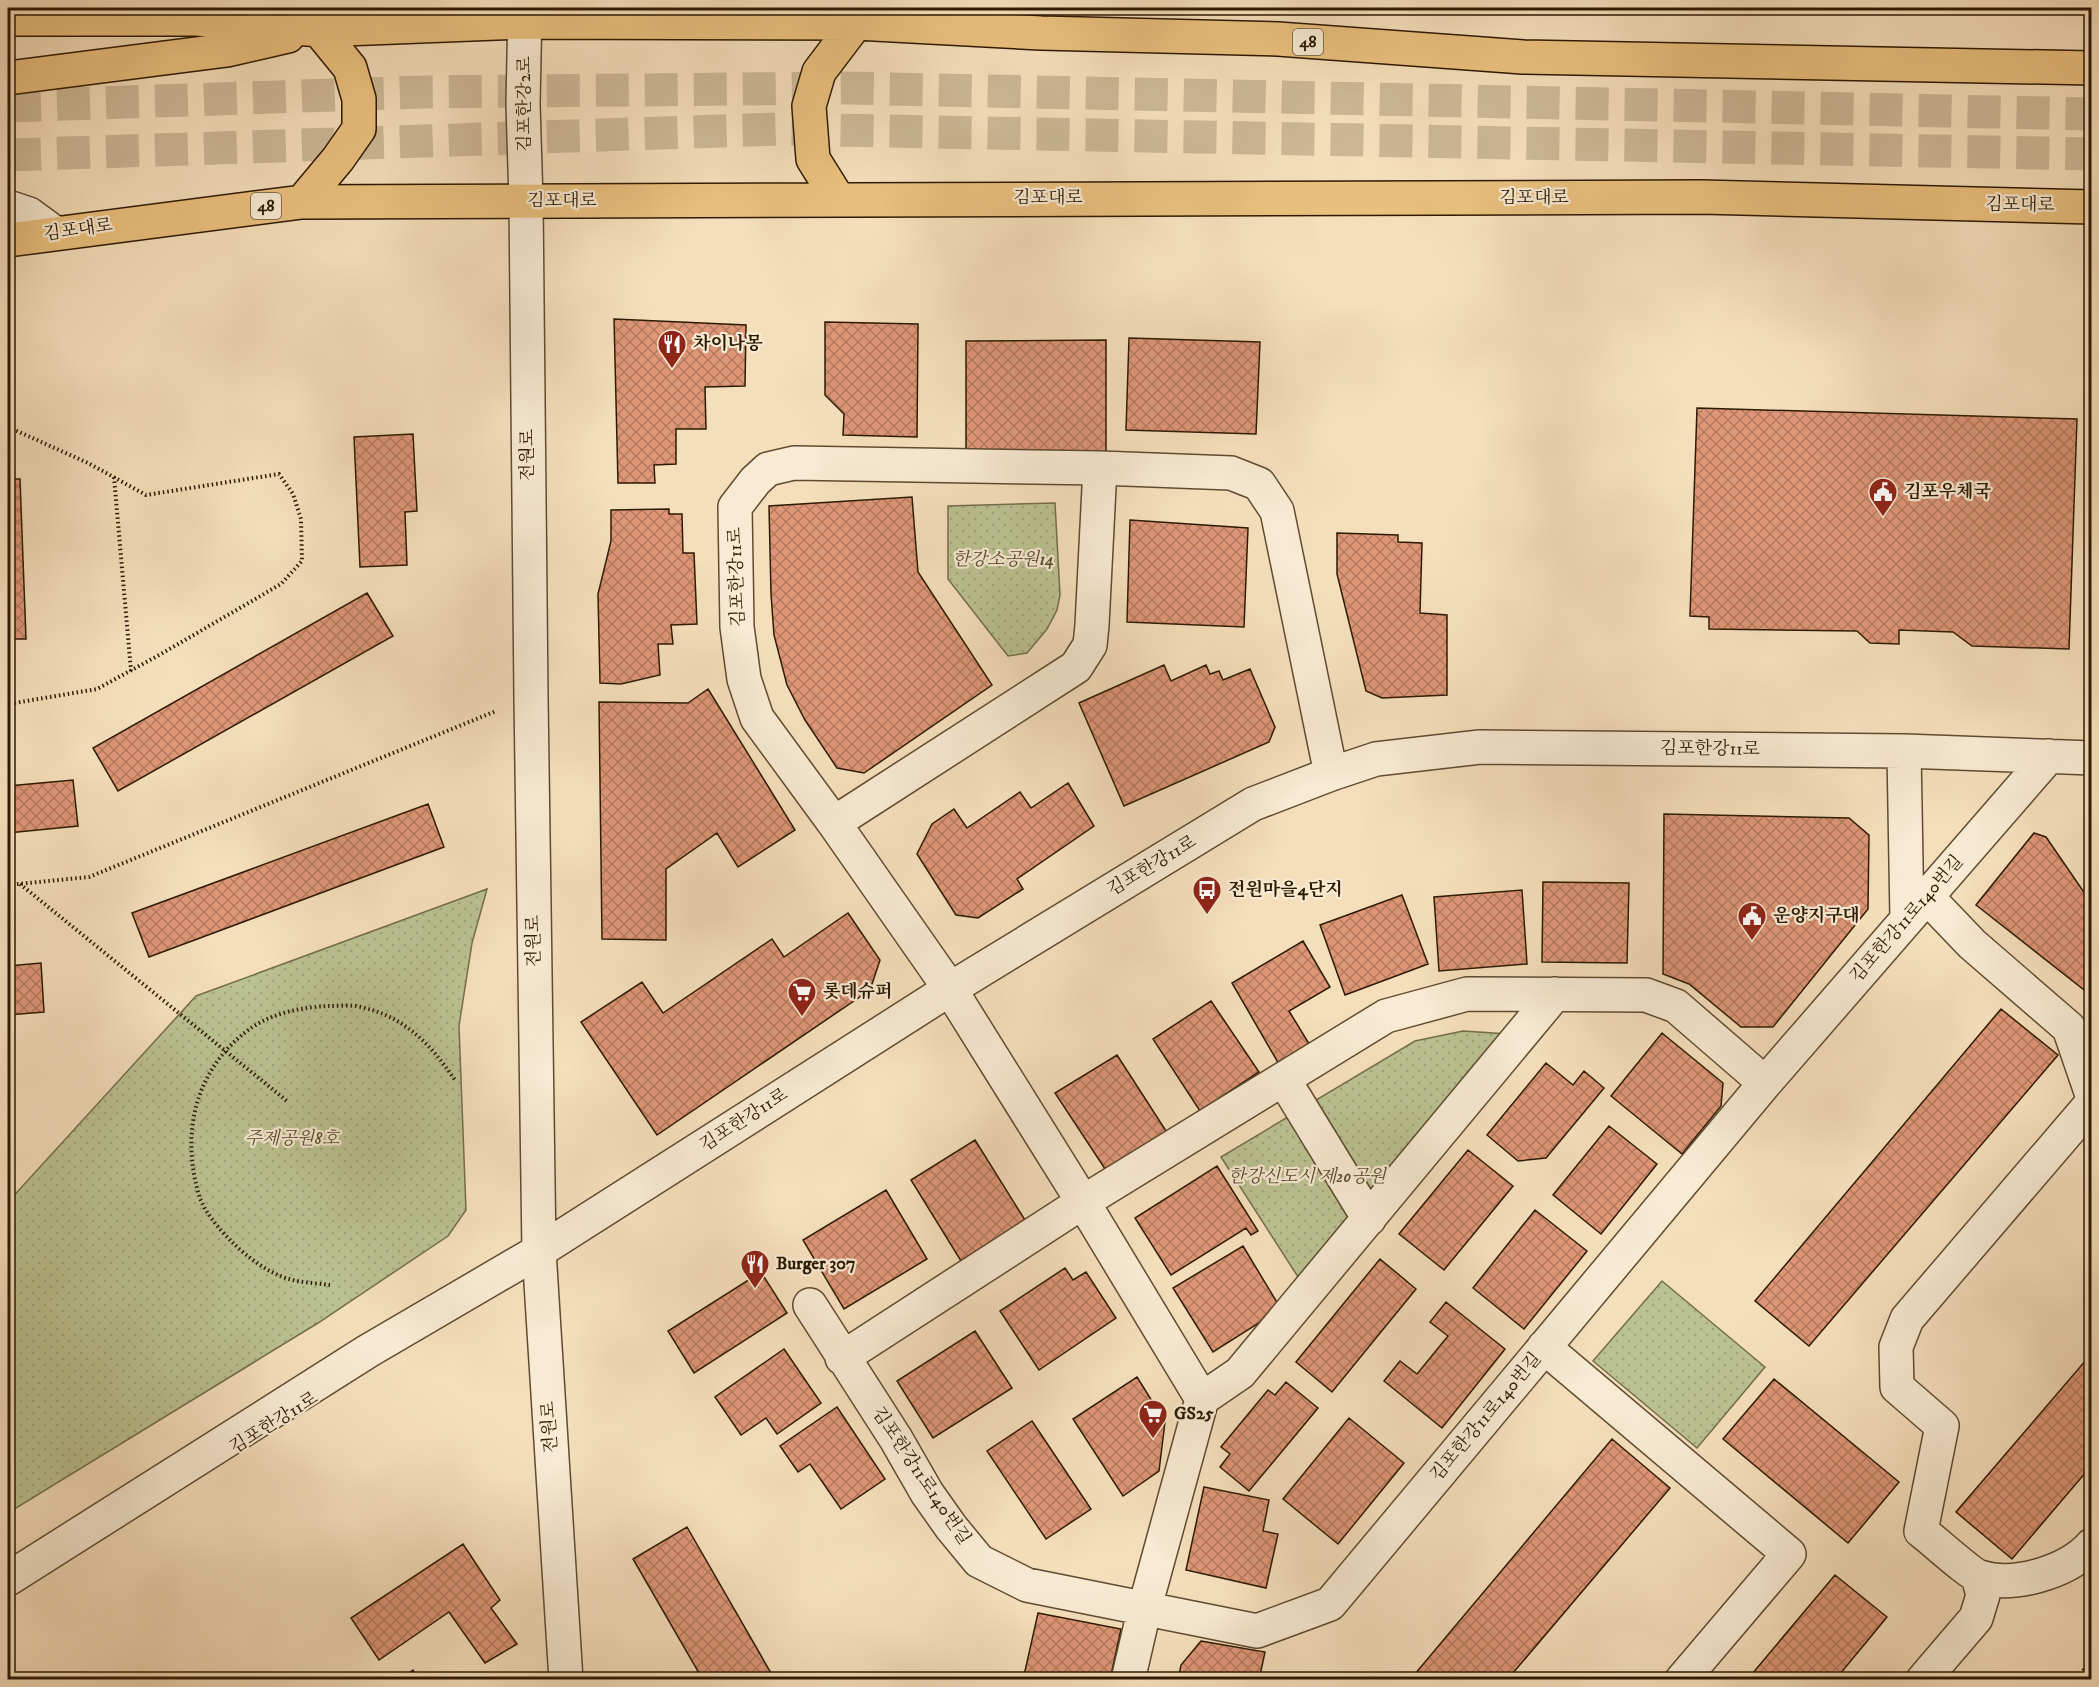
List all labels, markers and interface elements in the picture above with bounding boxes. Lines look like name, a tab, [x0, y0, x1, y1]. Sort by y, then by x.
road number: 48	[1293, 29, 1323, 55]
street label: 김포한강2로	[514, 56, 536, 152]
street label: 김포대로	[1013, 187, 1083, 209]
street label: 김포대로	[1499, 187, 1569, 209]
street label: 김포대로	[527, 190, 597, 212]
road number: 48	[251, 193, 281, 219]
street label: 김포대로	[1985, 193, 2055, 217]
street label: 김포대로	[42, 214, 114, 246]
restaurant icon: 차이나몽	[656, 328, 688, 370]
place label: 차이나몽	[693, 333, 763, 355]
street label: 전원로	[517, 429, 539, 481]
public building icon: 김포우체국	[1867, 476, 1899, 518]
place label: 김포우체국	[1904, 481, 1992, 503]
street label: 김포한강11로	[724, 527, 750, 627]
park label: 한강소공원14	[952, 549, 1054, 571]
street label: 김포한강11로	[1660, 737, 1760, 761]
street label: 김포한강11로	[1103, 831, 1201, 901]
street label: 김포한강11로140번길	[1846, 851, 1968, 987]
bus stop icon: 전원마을4단지	[1191, 874, 1223, 916]
place label: 전원마을4단지	[1228, 879, 1343, 901]
public building icon: 운양지구대	[1736, 900, 1768, 942]
place label: 운양지구대	[1773, 905, 1860, 927]
street label: 전원로	[523, 915, 545, 967]
supermarket icon: 롯데슈퍼	[786, 976, 818, 1018]
place label: 롯데슈퍼	[823, 981, 893, 1003]
street label: 김포한강11로	[696, 1083, 792, 1157]
park label: 주제공원8호	[245, 1128, 341, 1150]
park label: 한강신도시 제20공원	[1228, 1166, 1388, 1188]
restaurant icon: Burger 307	[739, 1248, 771, 1290]
place label: Burger 307	[776, 1253, 855, 1275]
street label: 김포한강11로140번길	[1426, 1348, 1546, 1486]
street label: 김포한강11로	[226, 1387, 322, 1459]
supermarket icon: GS25	[1137, 1398, 1169, 1440]
street label: 전원로	[537, 1400, 563, 1454]
street label: 김포한강11로140번길	[867, 1403, 975, 1549]
place label: GS25	[1174, 1403, 1214, 1425]

